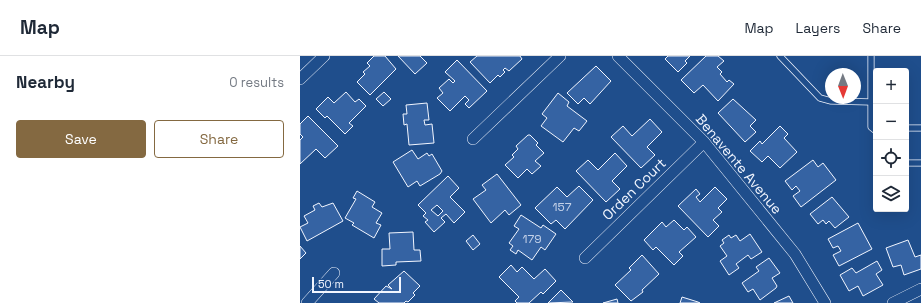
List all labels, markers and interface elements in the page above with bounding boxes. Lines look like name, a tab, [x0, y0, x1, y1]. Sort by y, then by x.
text: Map	[20, 15, 60, 40]
text: Map	[744, 19, 774, 37]
text: Layers	[796, 19, 840, 37]
text: Share	[862, 19, 901, 37]
north arrow	[825, 68, 861, 104]
map controls	[873, 68, 909, 212]
button: +	[873, 68, 909, 104]
text: Nearby	[16, 71, 75, 93]
text: 0 results	[229, 74, 284, 91]
button: −	[873, 104, 909, 140]
street label: Benavente Avenue	[692, 110, 786, 218]
button: Save	[16, 120, 146, 158]
button: Share	[154, 120, 284, 158]
button: locate	[873, 140, 909, 176]
street label: Orden Court	[598, 154, 670, 224]
button: layers	[873, 176, 909, 212]
house number: 157	[553, 199, 572, 215]
house number: 179	[522, 231, 542, 247]
scale bar	[312, 275, 401, 294]
text: 50 m	[318, 277, 344, 291]

